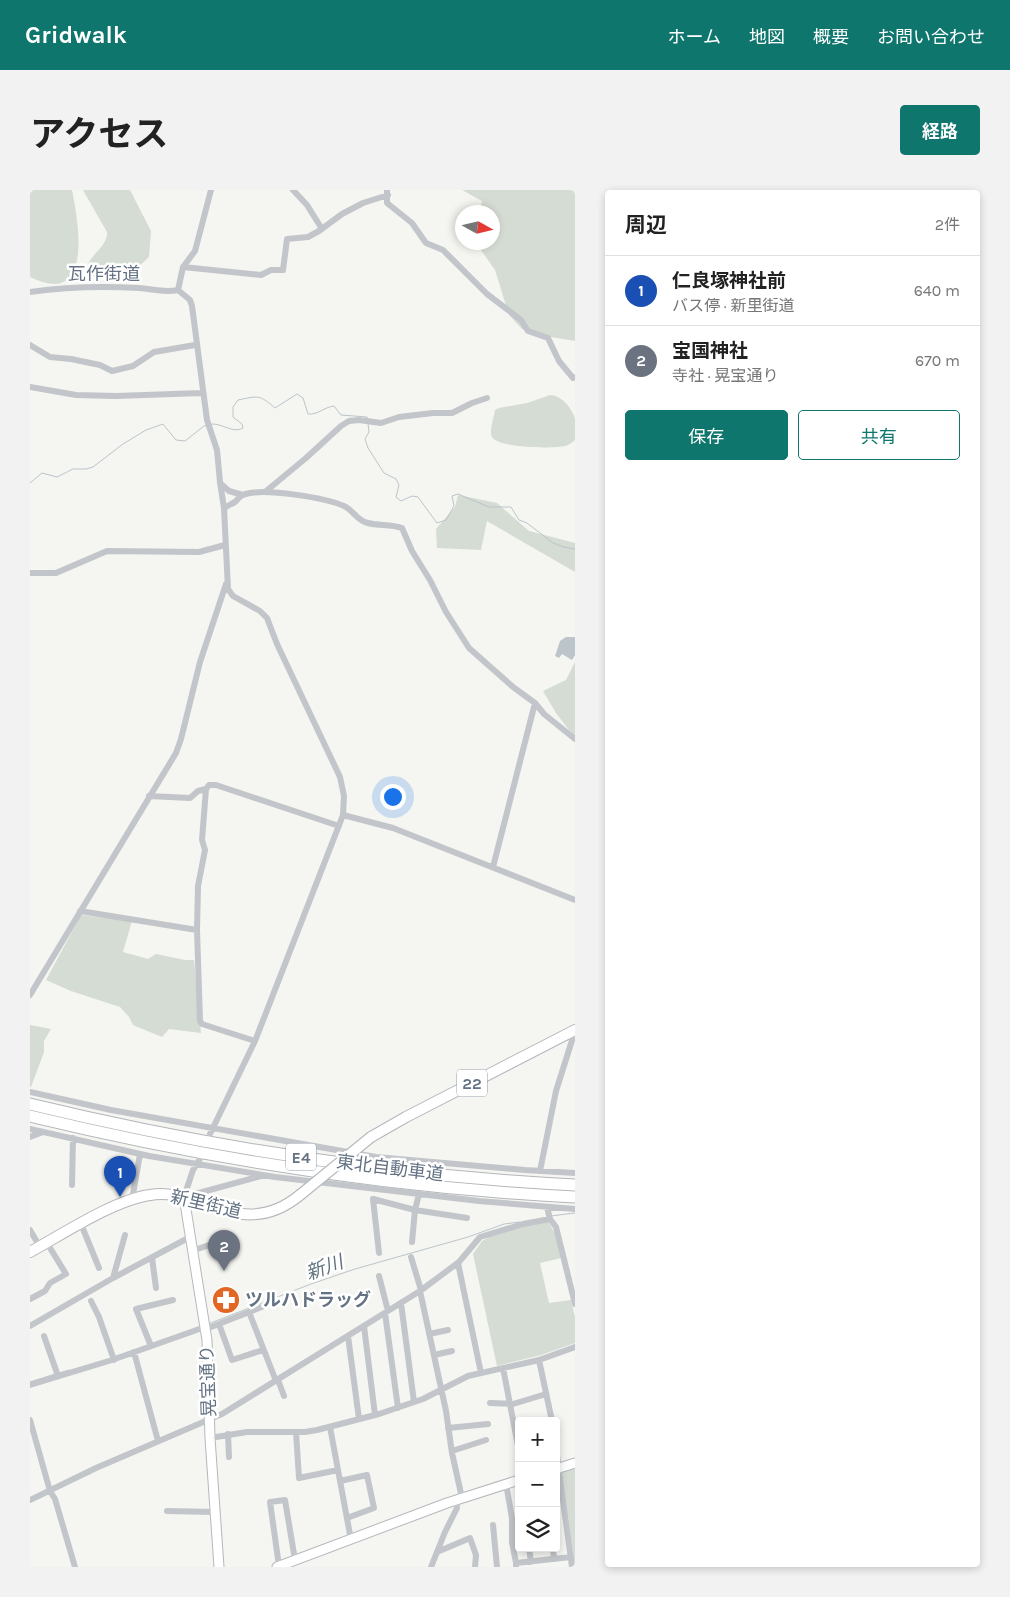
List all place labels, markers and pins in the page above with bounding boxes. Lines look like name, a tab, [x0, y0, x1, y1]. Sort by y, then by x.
pin: 1	[104, 1156, 136, 1197]
pin: 2	[208, 1230, 240, 1271]
pharmacy icon: ツルハドラッグ	[211, 1285, 241, 1315]
place label: ツルハドラッグ	[245, 1289, 371, 1311]

